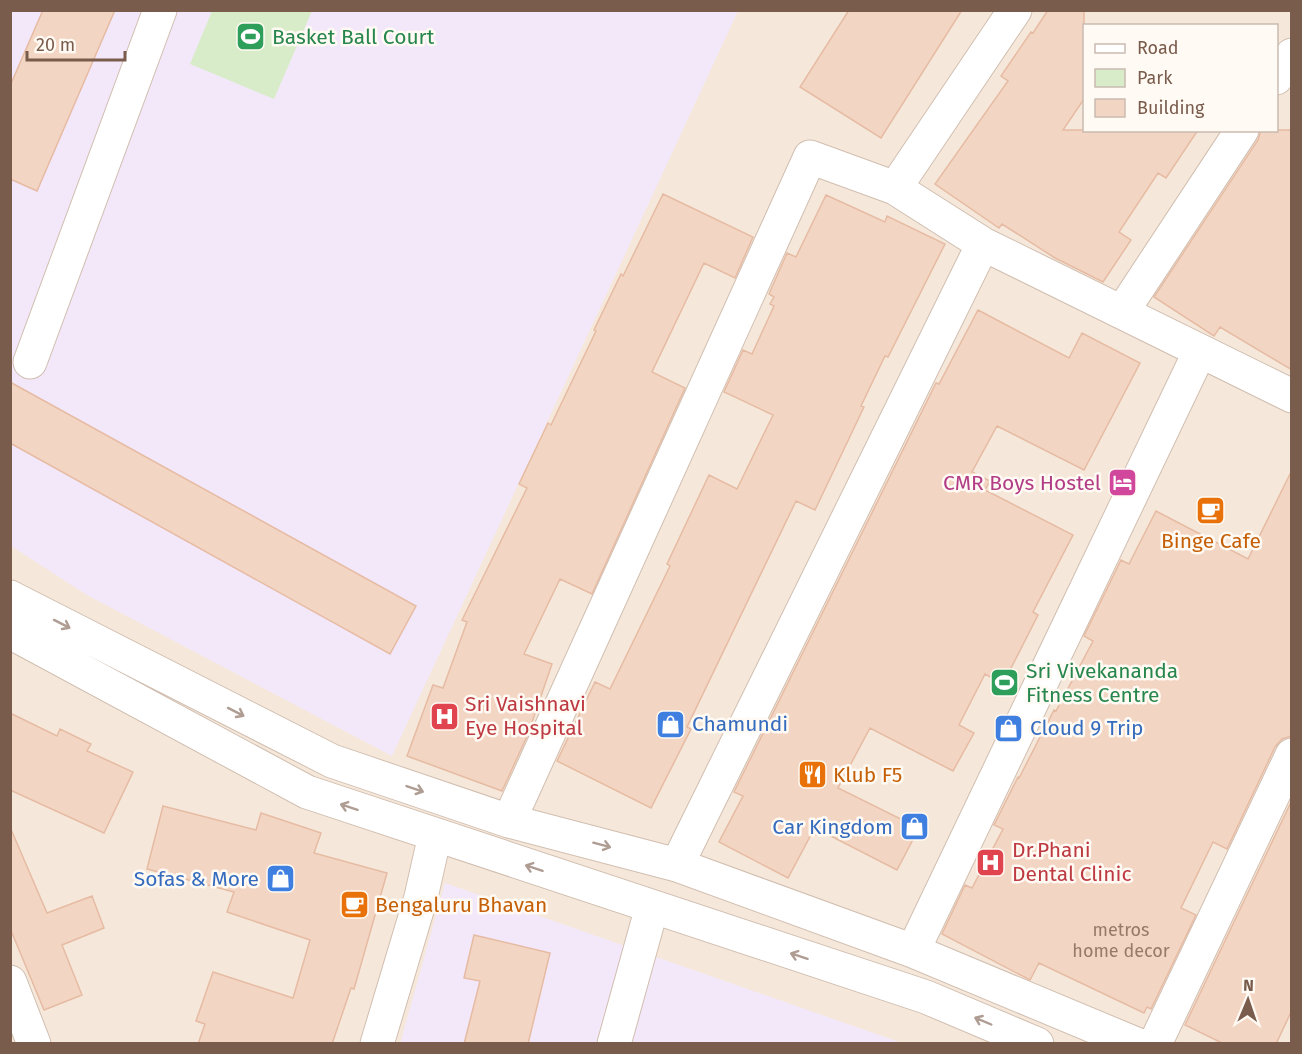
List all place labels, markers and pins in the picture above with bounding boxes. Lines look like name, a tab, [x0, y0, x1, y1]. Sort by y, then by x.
sports icon: Basket Ball Court	[235, 21, 267, 53]
place label: Basket Ball Court	[272, 24, 435, 50]
hotel icon: CMR Boys Hostel	[1106, 467, 1138, 499]
place label: CMR Boys Hostel	[943, 470, 1101, 496]
cafe icon: Binge Cafe	[1195, 494, 1227, 526]
place label: Binge Cafe	[1161, 528, 1261, 554]
place label: Sri Vivekananda Fitness Centre	[1026, 658, 1178, 708]
sports icon: Sri Vivekananda Fitness Centre	[989, 667, 1021, 699]
place label: Sri Vaishnavi Eye Hospital	[465, 691, 586, 741]
hospital icon: Sri Vaishnavi Eye Hospital	[428, 700, 460, 732]
shop icon: Chamundi	[655, 708, 687, 740]
place label: Chamundi	[692, 711, 788, 737]
shop icon: Cloud 9 Trip	[993, 712, 1025, 744]
place label: Cloud 9 Trip	[1030, 715, 1144, 741]
restaurant icon: Klub F5	[796, 759, 828, 791]
place label: Klub F5	[833, 762, 902, 788]
shop icon: Car Kingdom	[898, 811, 930, 843]
place label: Car Kingdom	[772, 814, 893, 840]
place label: Dr.Phani Dental Clinic	[1012, 837, 1132, 887]
hospital icon: Dr.Phani Dental Clinic	[975, 846, 1007, 878]
shop icon: Sofas & More	[264, 863, 296, 895]
place label: Sofas & More	[134, 866, 259, 892]
cafe icon: Bengaluru Bhavan	[338, 889, 370, 921]
place label: Bengaluru Bhavan	[375, 892, 547, 918]

